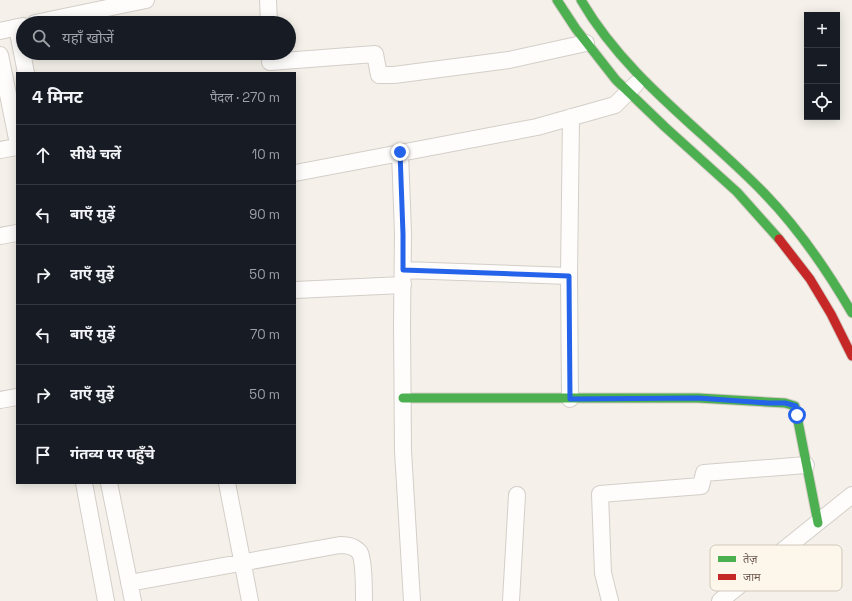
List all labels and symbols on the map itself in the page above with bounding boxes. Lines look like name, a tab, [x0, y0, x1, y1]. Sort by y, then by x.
route end	[391, 143, 409, 161]
route start	[788, 406, 806, 424]
legend	[710, 545, 842, 591]
text: तेज़	[743, 552, 758, 566]
text: जाम	[743, 570, 761, 584]

